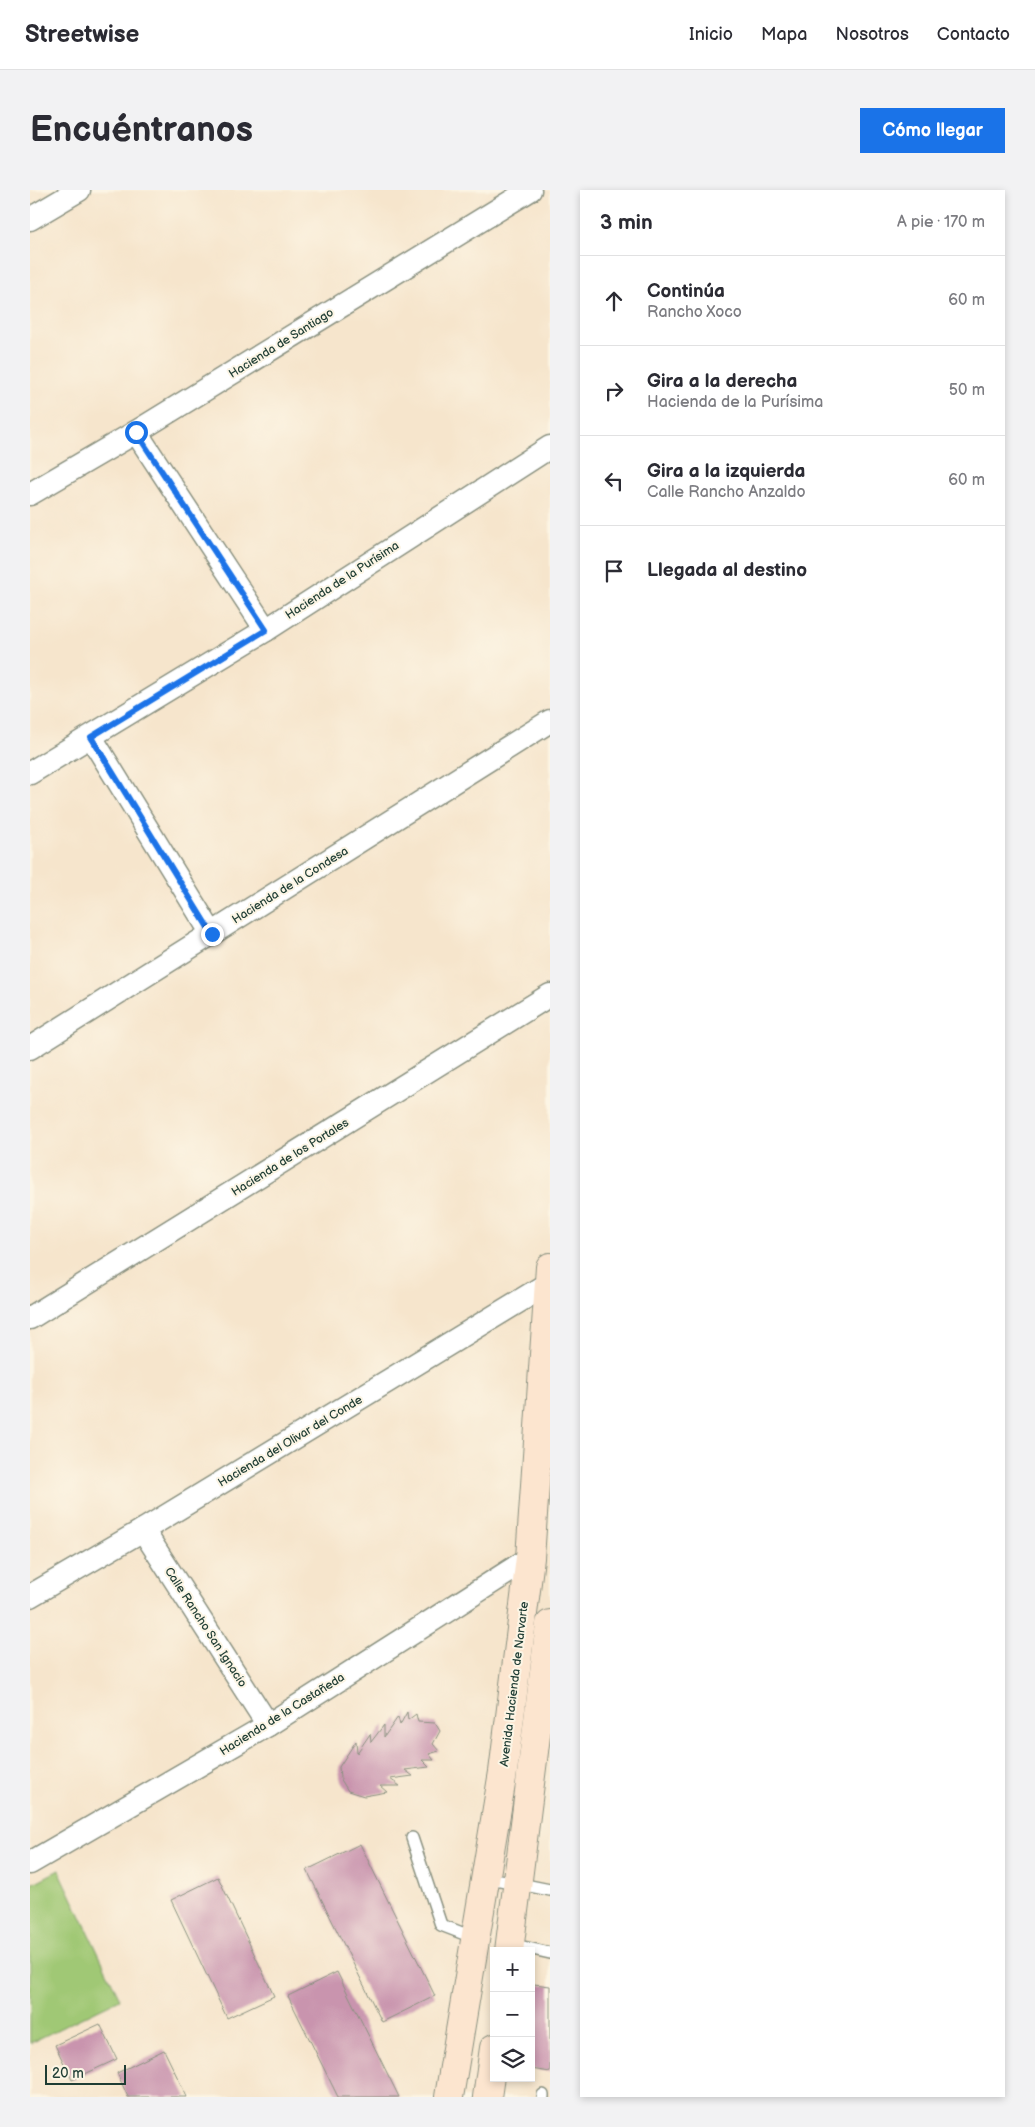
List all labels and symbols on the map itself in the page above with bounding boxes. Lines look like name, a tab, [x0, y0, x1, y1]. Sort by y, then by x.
street label: Hacienda de Santiago	[226, 305, 336, 382]
route start	[125, 421, 148, 444]
street label: Hacienda de la Purísima	[283, 538, 402, 623]
street label: Hacienda de la Condesa	[229, 843, 351, 927]
route end	[201, 923, 224, 946]
street label: Hacienda de los Portales	[229, 1115, 352, 1200]
street label: Hacienda del Olivar del Conde	[215, 1392, 365, 1491]
street label: Calle Rancho San Ignacio	[161, 1564, 250, 1690]
street label: Avenida Hacienda de Narvarte	[497, 1601, 532, 1768]
street label: Hacienda de la Castañeda	[217, 1670, 348, 1759]
scale bar	[45, 2062, 126, 2085]

